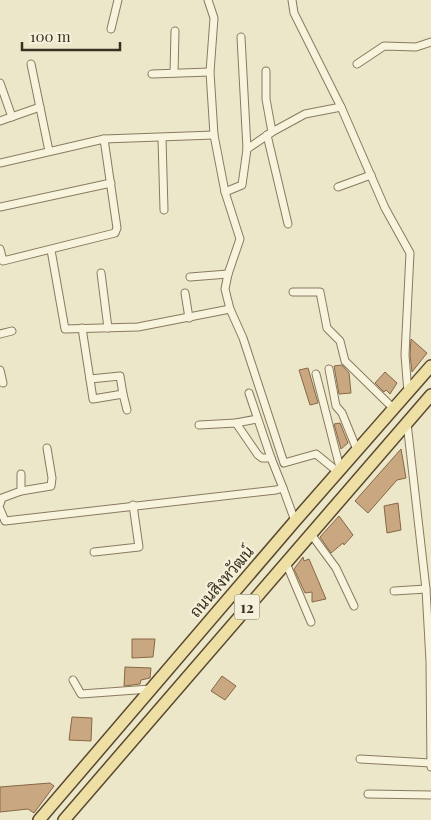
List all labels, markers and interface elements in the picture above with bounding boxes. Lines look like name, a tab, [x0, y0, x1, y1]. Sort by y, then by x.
scale bar	[22, 20, 120, 52]
text: 100 m	[30, 26, 71, 46]
street label: ถนนสิงหวัฒน์	[183, 540, 258, 621]
road number: 12	[234, 594, 260, 620]

